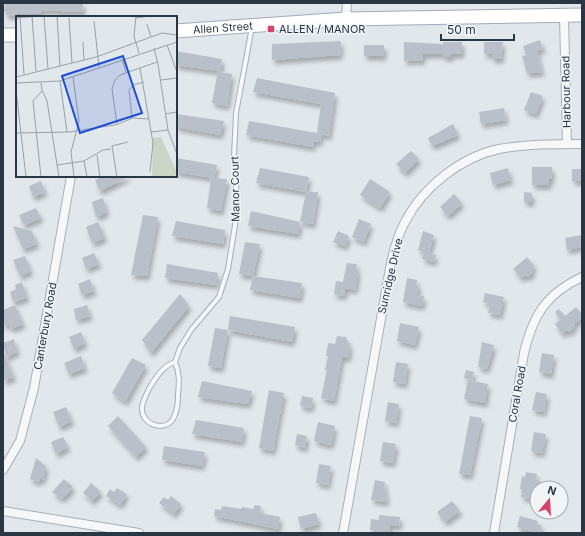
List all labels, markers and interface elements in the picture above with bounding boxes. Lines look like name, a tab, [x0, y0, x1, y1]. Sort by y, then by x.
inset map	[16, 16, 177, 177]
scale bar	[441, 16, 514, 42]
street label: Allen Street	[192, 19, 254, 37]
place label: ALLEN / MANOR	[279, 22, 365, 36]
text: 50 m	[447, 22, 476, 37]
marker: ALLEN / MANOR	[266, 24, 276, 34]
street label: Harbour Road	[558, 56, 574, 128]
street label: Manor Court	[227, 156, 243, 222]
street label: Sunridge Drive	[374, 237, 406, 315]
street label: Canterbury Road	[30, 281, 60, 371]
street label: Coral Road	[505, 365, 529, 423]
north arrow	[529, 480, 569, 520]
text: N	[546, 483, 558, 498]

